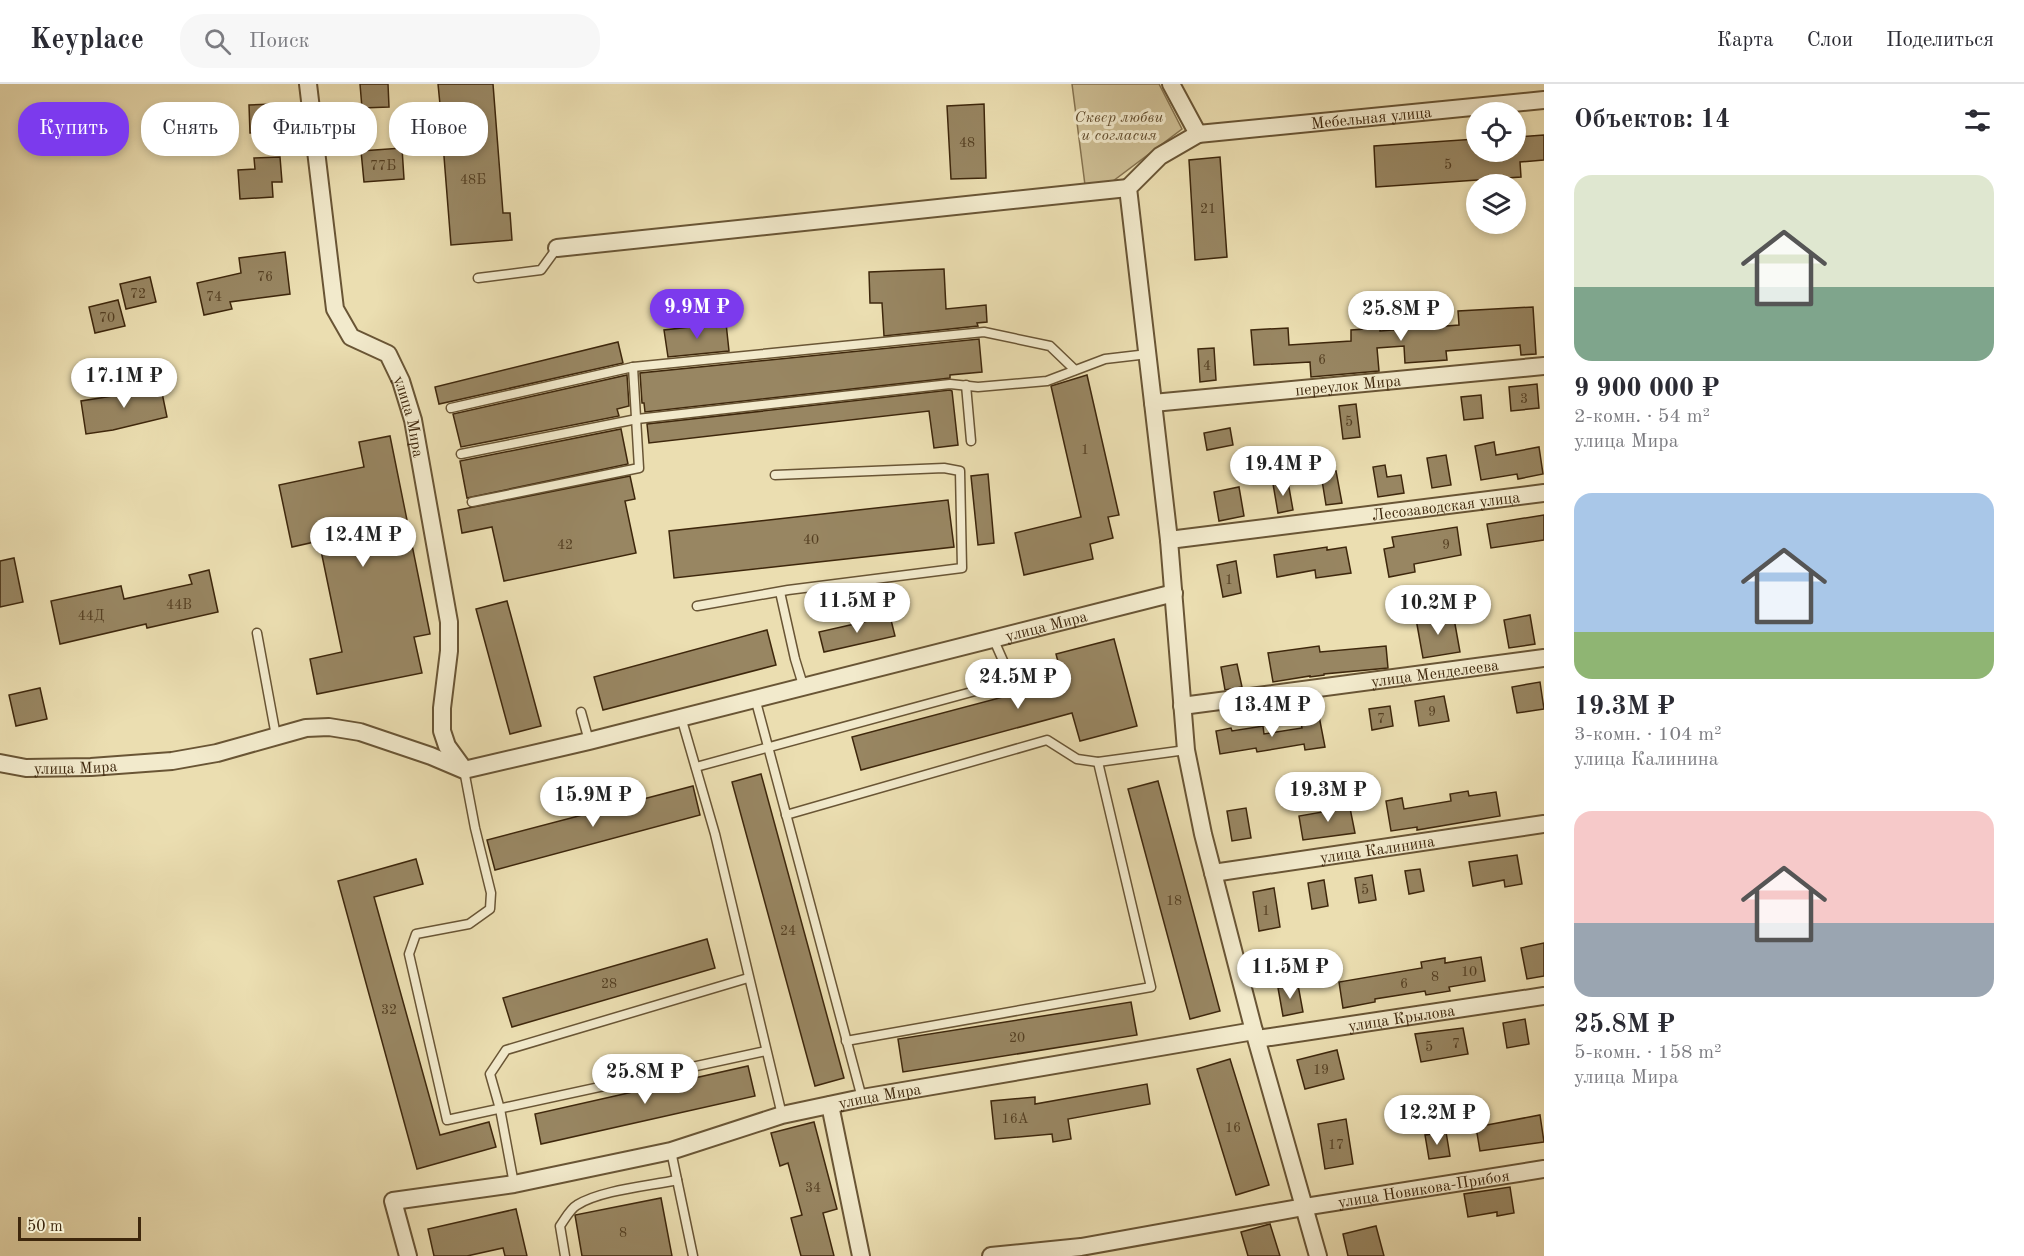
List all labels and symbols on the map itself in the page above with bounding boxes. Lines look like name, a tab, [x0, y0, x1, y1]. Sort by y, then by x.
street label: Мебельная улица	[1310, 105, 1433, 133]
park label: Сквер любви и согласия	[1075, 110, 1163, 144]
house number: 48	[959, 136, 975, 150]
house number: 5	[1444, 158, 1452, 172]
house number: 77Б	[370, 159, 396, 173]
house number: 48Б	[460, 173, 486, 187]
house number: 21	[1200, 202, 1216, 216]
house number: 76	[257, 270, 273, 284]
house number: 72	[130, 287, 146, 301]
pin: 9.9M ₽	[648, 289, 746, 340]
house number: 74	[206, 290, 222, 304]
pin: 25.8M ₽	[1346, 291, 1456, 342]
house number: 70	[99, 311, 115, 325]
house number: 6	[1318, 353, 1326, 367]
pin: 17.1M ₽	[69, 358, 179, 409]
house number: 4	[1203, 359, 1211, 373]
street label: улица Мира	[390, 374, 426, 459]
street label: переулок Мира	[1295, 374, 1402, 399]
house number: 3	[1520, 392, 1528, 406]
house number: 5	[1345, 415, 1353, 429]
house number: 1	[1081, 443, 1089, 457]
pin: 19.4M ₽	[1228, 446, 1338, 497]
street label: Лесозаводская улица	[1371, 490, 1521, 525]
pin: 12.4M ₽	[308, 517, 418, 568]
house number: 40	[803, 533, 819, 547]
house number: 42	[557, 538, 573, 552]
house number: 9	[1442, 538, 1450, 552]
house number: 1	[1225, 573, 1233, 587]
pin: 11.5M ₽	[802, 583, 912, 634]
pin: 10.2M ₽	[1383, 585, 1493, 636]
house number: 44В	[166, 598, 192, 612]
house number: 44Д	[78, 609, 104, 623]
street label: улица Мира	[1004, 609, 1089, 645]
street label: улица Менделеева	[1370, 658, 1500, 691]
pin: 24.5M ₽	[963, 659, 1073, 710]
pin: 13.4M ₽	[1217, 687, 1327, 738]
house number: 9	[1428, 705, 1436, 719]
house number: 7	[1377, 712, 1385, 726]
street label: улица Мира	[34, 759, 118, 778]
pin: 19.3M ₽	[1273, 772, 1383, 823]
pin: 15.9M ₽	[538, 777, 648, 828]
street label: улица Калинина	[1319, 834, 1436, 867]
house number: 5	[1361, 883, 1369, 897]
house number: 18	[1166, 894, 1182, 908]
house number: 1	[1262, 904, 1270, 918]
house number: 24	[780, 924, 796, 938]
pin: 11.5M ₽	[1235, 949, 1345, 1000]
house number: 10	[1461, 965, 1477, 979]
house number: 8	[1431, 970, 1439, 984]
house number: 28	[601, 977, 617, 991]
house number: 6	[1400, 977, 1408, 991]
house number: 32	[381, 1003, 397, 1017]
street label: улица Крылова	[1347, 1003, 1456, 1035]
house number: 20	[1009, 1031, 1025, 1045]
house number: 7	[1452, 1037, 1460, 1051]
house number: 5	[1425, 1040, 1433, 1054]
pin: 25.8M ₽	[590, 1054, 700, 1105]
house number: 19	[1313, 1063, 1329, 1077]
street label: улица Мира	[837, 1082, 923, 1113]
pin: 12.2M ₽	[1382, 1095, 1492, 1146]
house number: 16А	[1002, 1112, 1029, 1126]
house number: 16	[1225, 1121, 1241, 1135]
house number: 17	[1328, 1138, 1344, 1152]
street label: улица Новикова-Прибоя	[1337, 1169, 1511, 1212]
house number: 34	[805, 1181, 821, 1195]
scale bar	[18, 1214, 141, 1242]
house number: 8	[619, 1226, 627, 1240]

